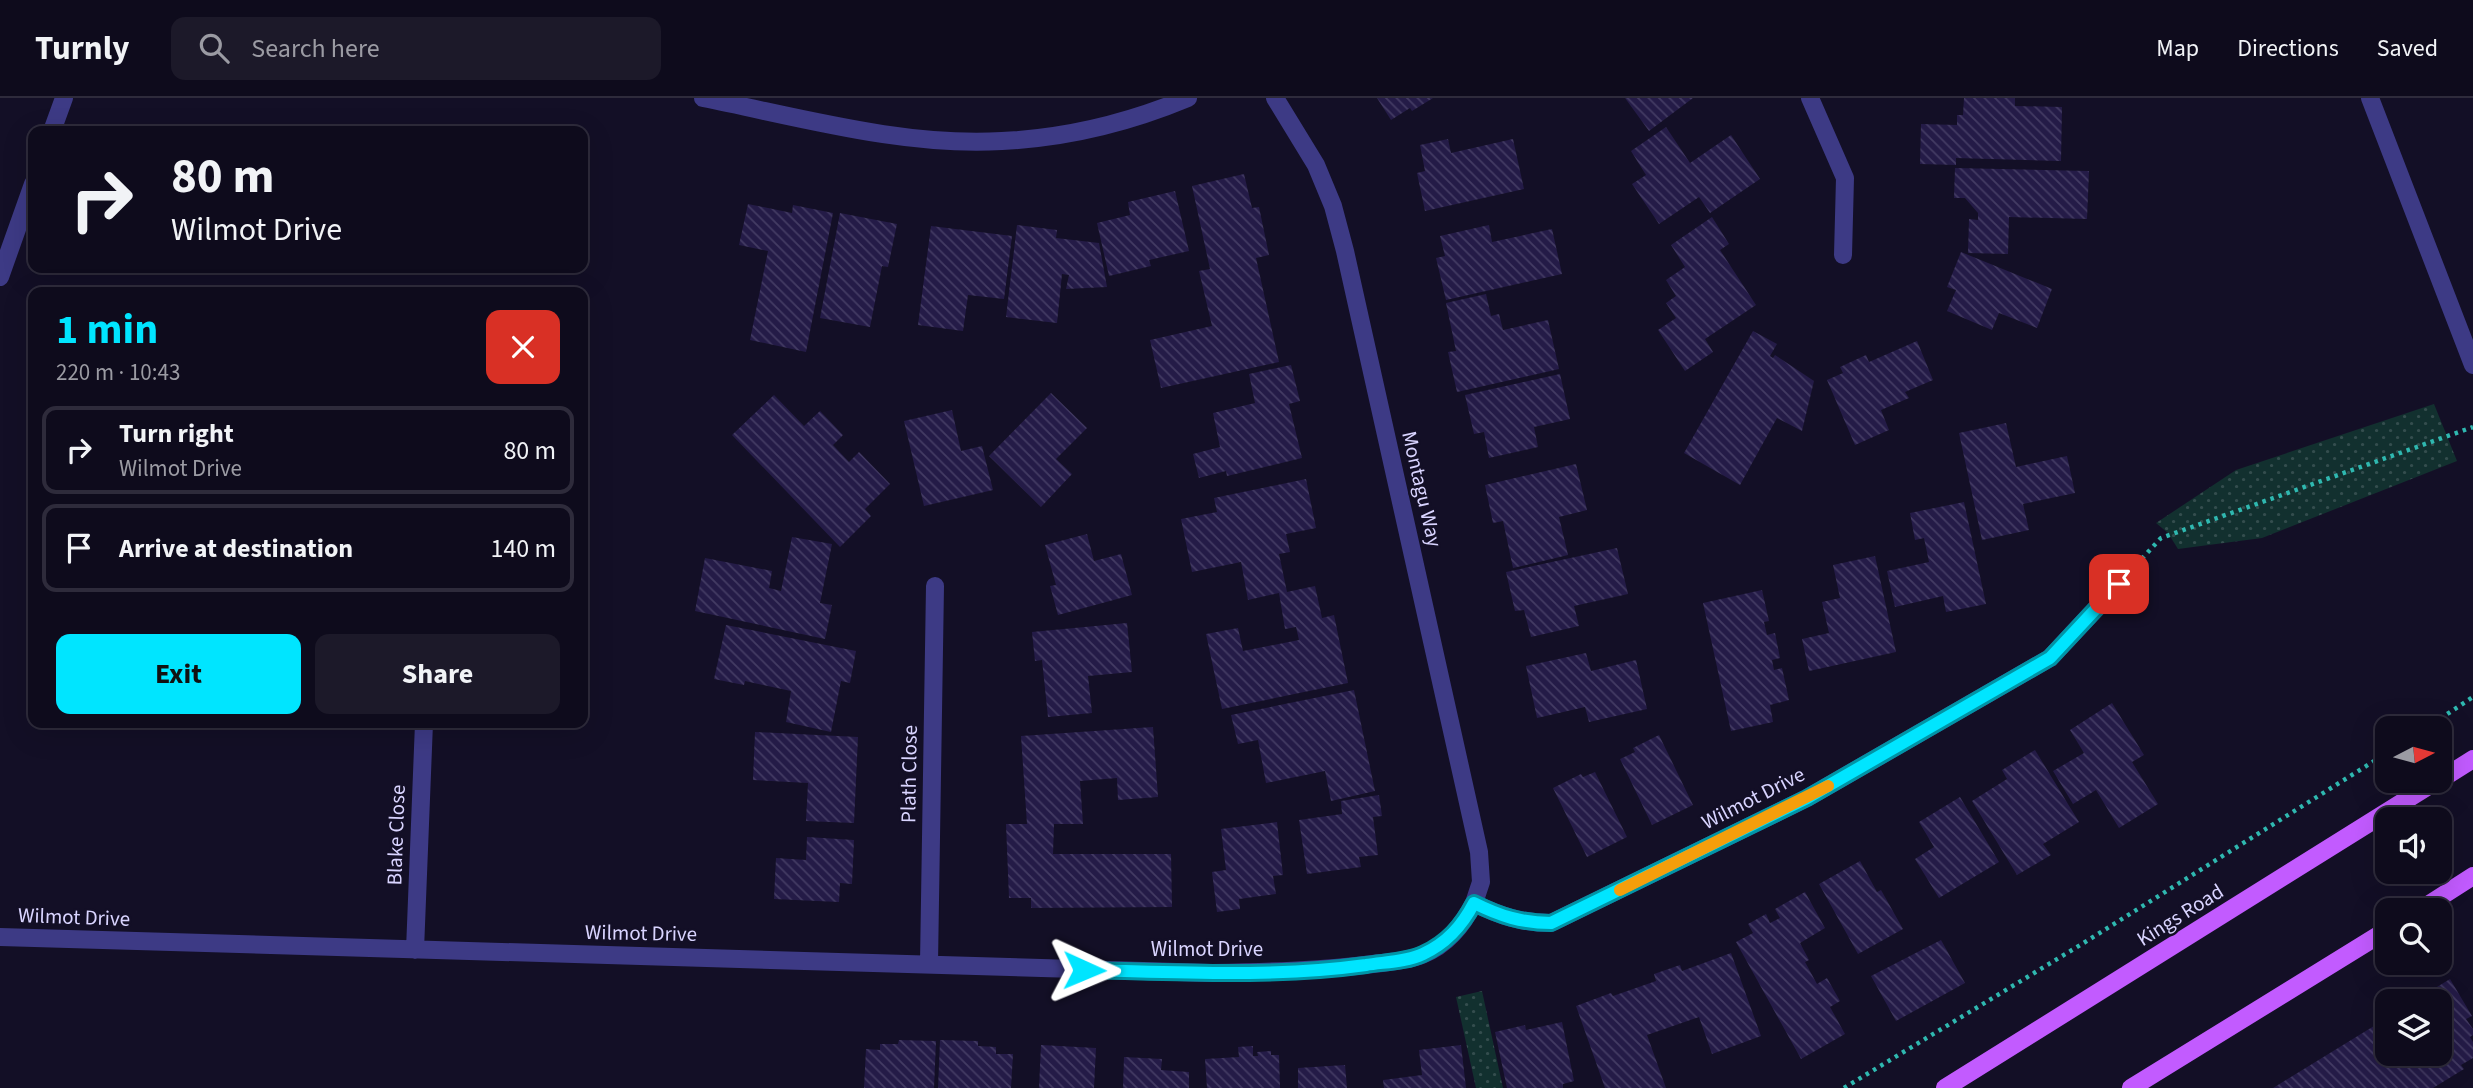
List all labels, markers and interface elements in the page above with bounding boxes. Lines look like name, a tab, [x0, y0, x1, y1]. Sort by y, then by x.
search box	[171, 17, 661, 80]
text: Turnly	[35, 25, 129, 72]
icon: search	[195, 29, 233, 67]
text: Search here	[251, 30, 380, 67]
text: Map	[2156, 31, 2199, 66]
text: Directions	[2237, 31, 2339, 66]
text: Saved	[2377, 31, 2438, 66]
text: 80 m	[171, 142, 275, 212]
icon: right	[56, 154, 147, 245]
text: Wilmot Drive	[171, 207, 342, 253]
text: 1 min	[56, 300, 158, 360]
button: close	[486, 310, 560, 384]
text: 220 m · 10:43	[56, 356, 180, 389]
text: Turn right	[119, 415, 234, 452]
street label: Montagu Way	[1394, 428, 1450, 550]
icon: right	[60, 431, 98, 469]
text: 80 m	[503, 432, 556, 469]
text: Wilmot Drive	[119, 452, 242, 485]
icon: arrive	[60, 529, 98, 567]
text: Arrive at destination	[119, 530, 353, 567]
text: 140 m	[490, 530, 556, 567]
pin	[2089, 554, 2149, 614]
icon: arrive	[2100, 565, 2138, 603]
button: Exit	[56, 634, 301, 714]
button: Share	[315, 634, 560, 714]
north arrow	[2375, 716, 2452, 793]
map controls	[2375, 716, 2452, 1066]
street label: Plath Close	[893, 725, 925, 823]
street label: Wilmot Drive	[1696, 759, 1810, 837]
street label: Blake Close	[379, 784, 413, 886]
button: sound	[2375, 807, 2452, 884]
street label: Kings Road	[2131, 876, 2229, 954]
button: search	[2375, 898, 2452, 975]
street label: Wilmot Drive	[17, 900, 131, 934]
street label: Wilmot Drive	[585, 917, 697, 949]
position arrow	[1047, 933, 1121, 1007]
street label: Wilmot Drive	[1151, 934, 1263, 964]
button: layers	[2375, 989, 2452, 1066]

